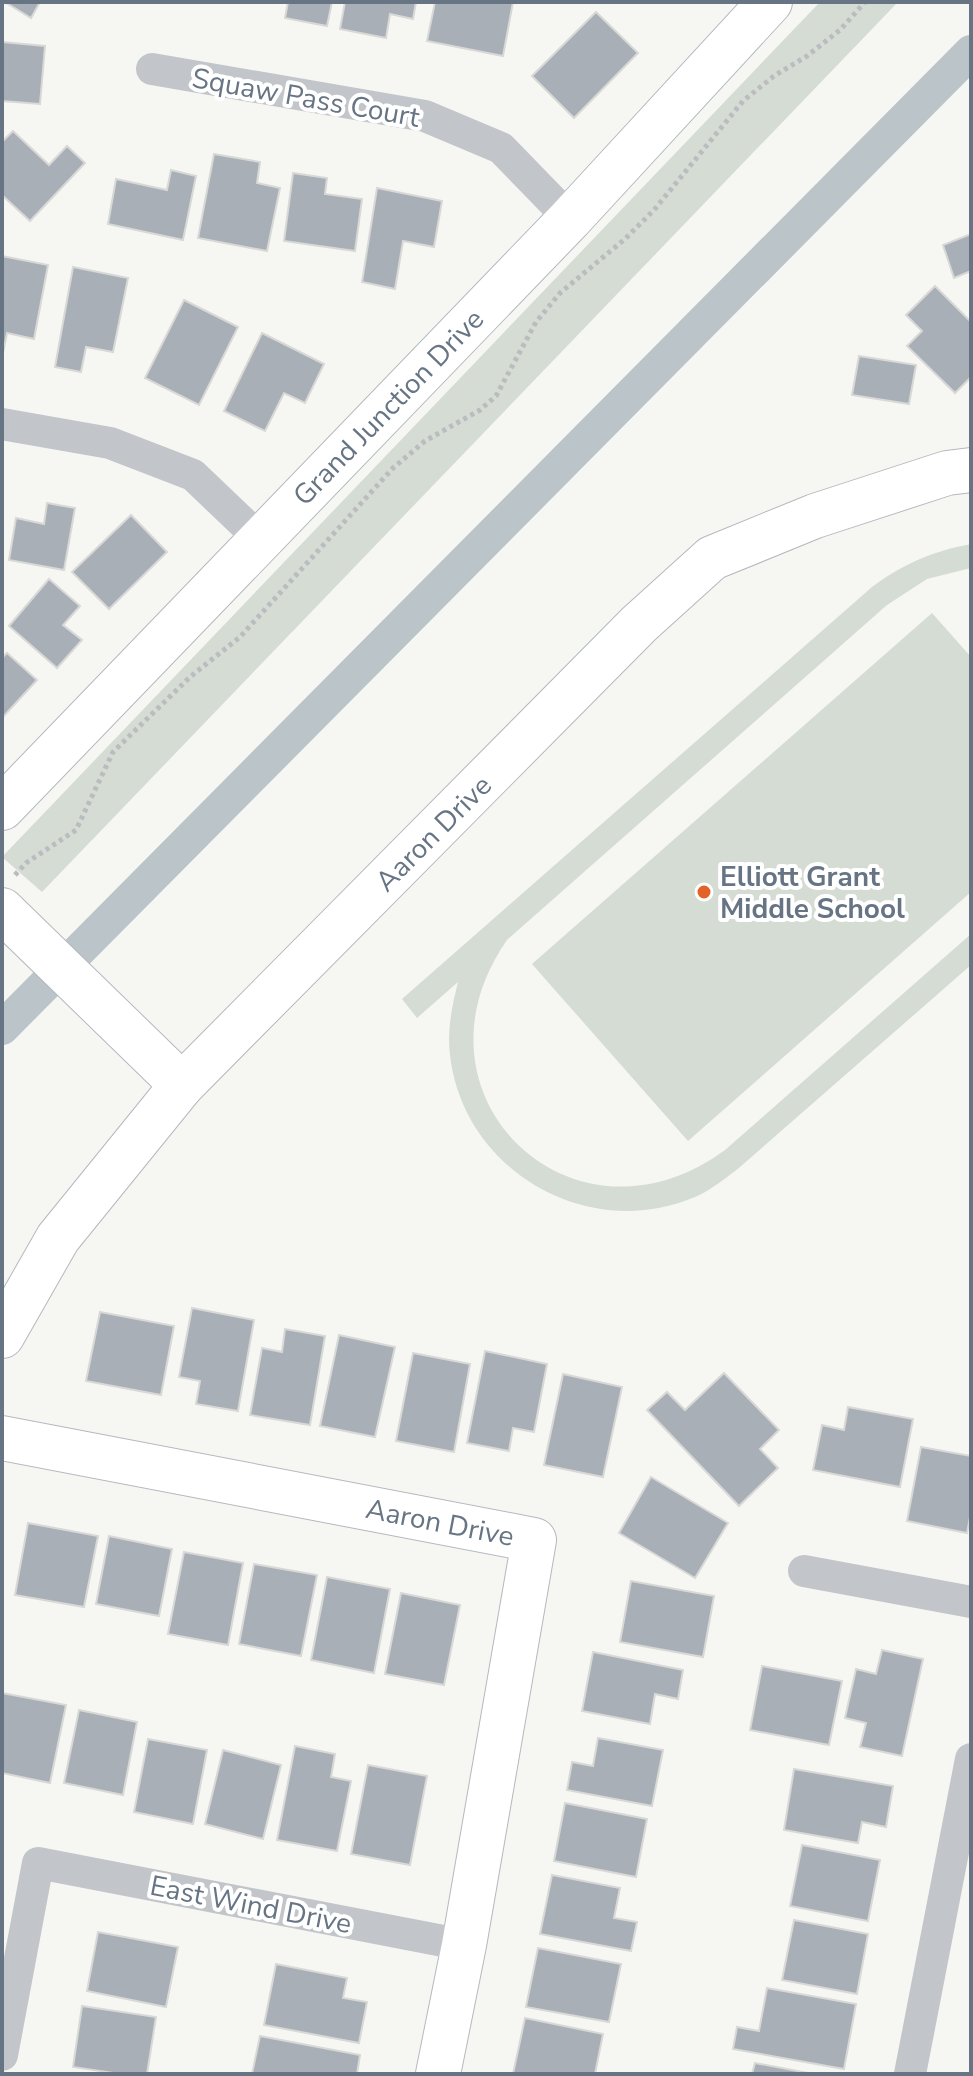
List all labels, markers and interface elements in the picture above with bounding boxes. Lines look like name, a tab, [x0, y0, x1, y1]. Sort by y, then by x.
street label: Squaw Pass Court	[189, 59, 423, 137]
street label: Grand Junction Drive	[285, 301, 493, 514]
street label: Aaron Drive	[367, 767, 500, 900]
place label: Elliott Grant Middle School	[720, 858, 905, 928]
marker: Elliott Grant Middle School	[695, 883, 713, 901]
street label: Aaron Drive	[362, 1490, 517, 1556]
street label: East Wind Drive	[147, 1867, 355, 1943]

